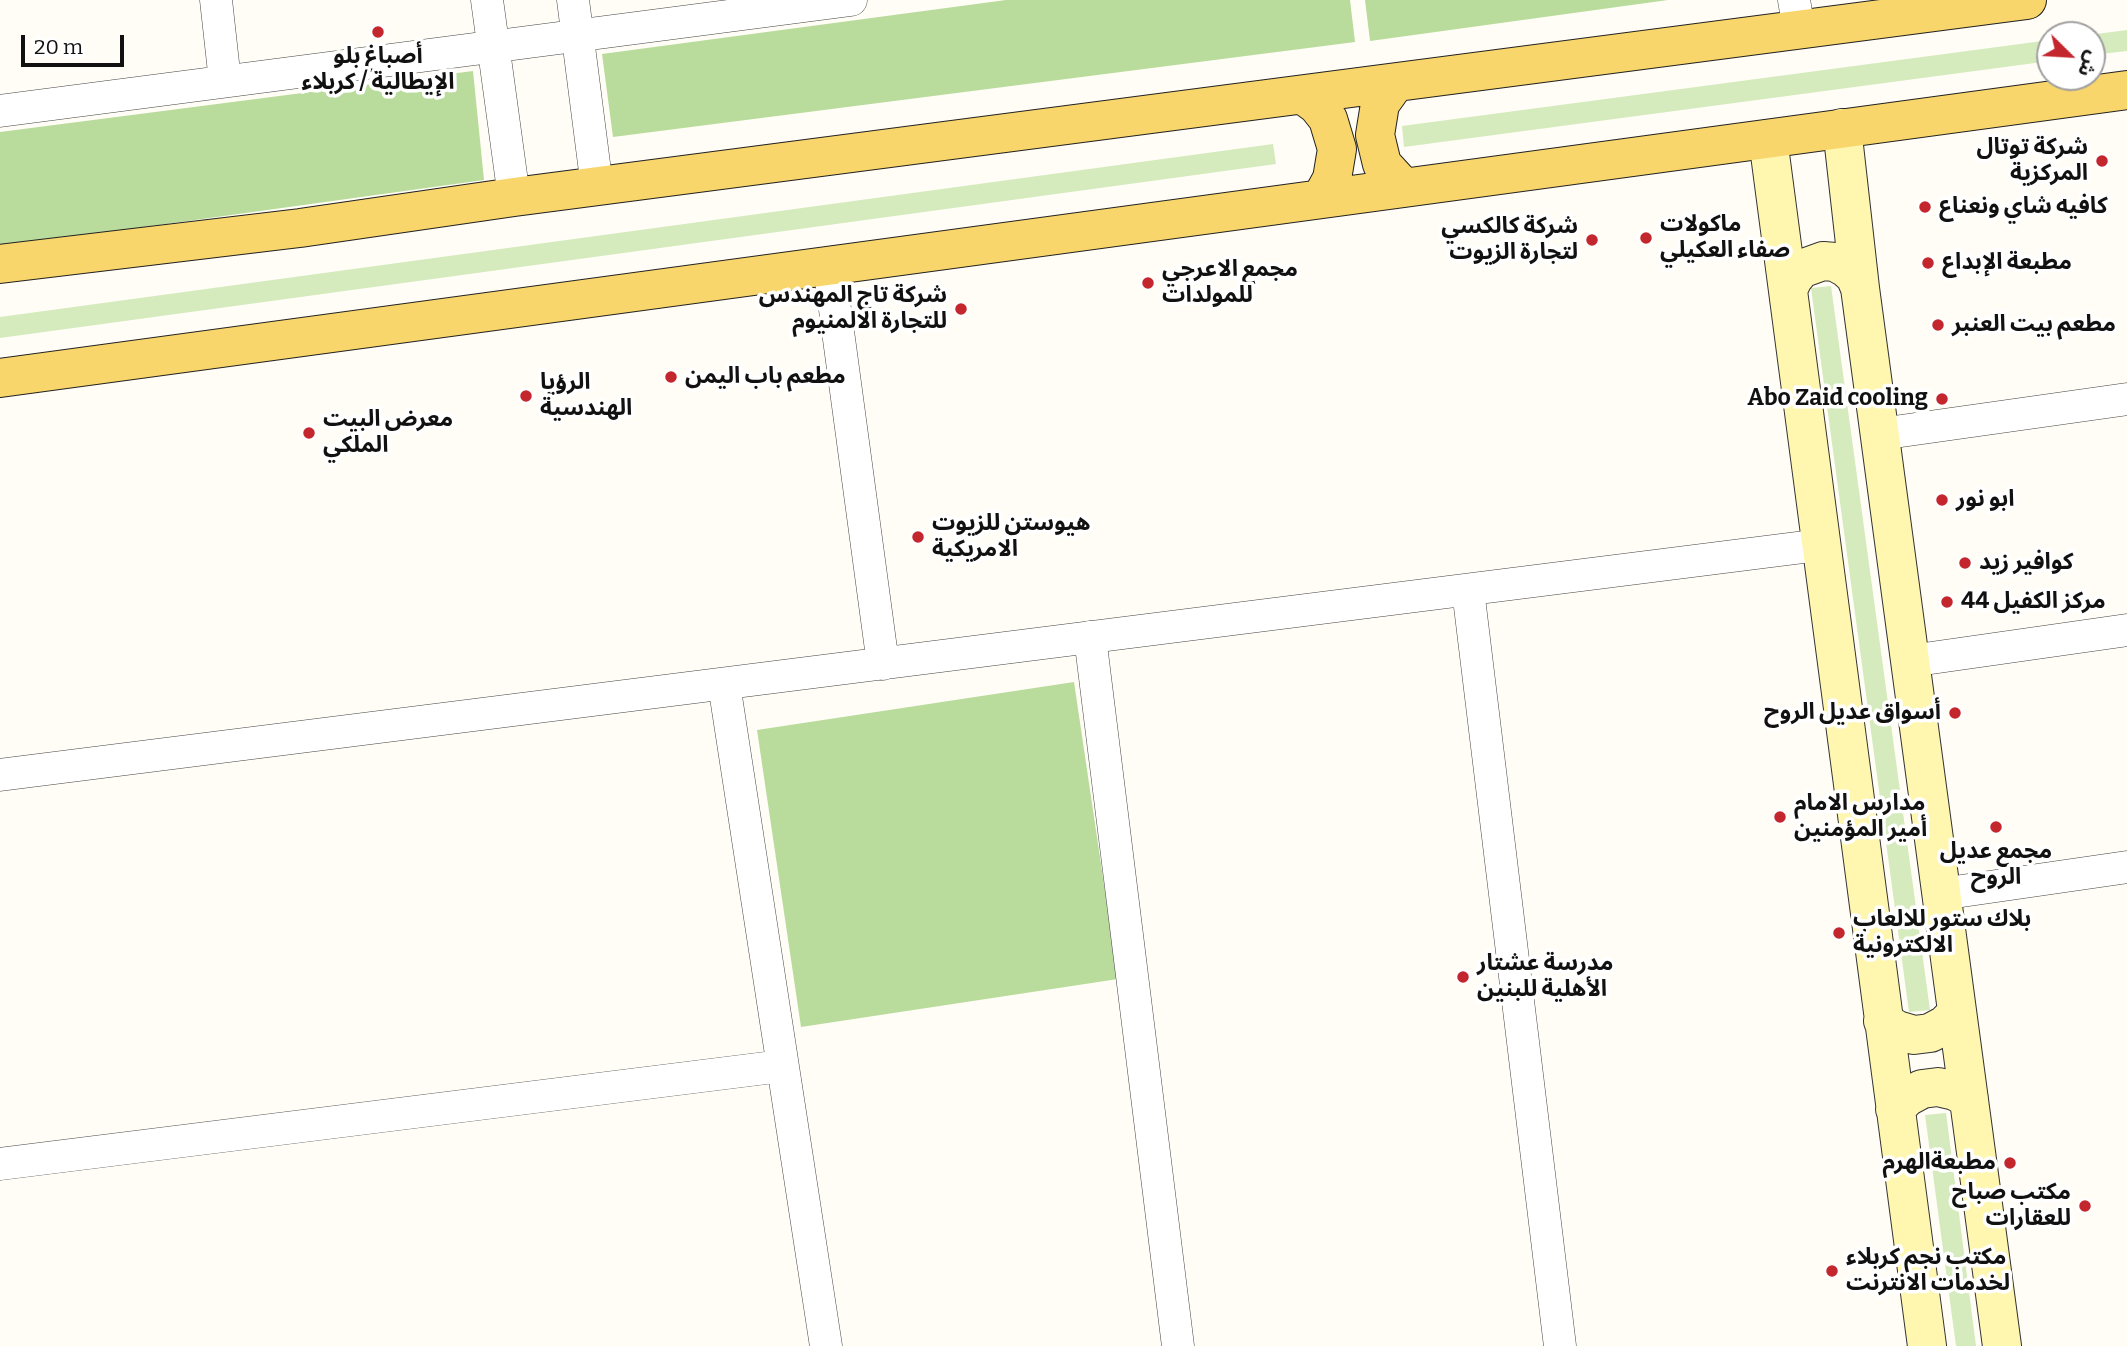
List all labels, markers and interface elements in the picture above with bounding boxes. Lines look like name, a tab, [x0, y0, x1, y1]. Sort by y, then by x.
scale bar	[24, 21, 128, 65]
north arrow	[2036, 21, 2106, 91]
marker: أصباغ بلو الإيطالية / كربلاء	[370, 24, 386, 40]
text: 20 m	[34, 34, 83, 60]
place label: أصباغ بلو الإيطالية / كربلاء	[302, 43, 454, 97]
text: ش	[2073, 47, 2105, 80]
place label: شركة توتال المركزية	[1976, 134, 2088, 188]
marker: شركة توتال المركزية	[2094, 153, 2110, 169]
place label: كافيه شاي ونعناع	[1939, 193, 2108, 221]
marker: كافيه شاي ونعناع	[1917, 199, 1933, 215]
place label: ماكولات صفاء العكيلي	[1660, 211, 1790, 265]
place label: شركة كالكسي لتجارة الزيوت	[1441, 213, 1578, 267]
marker: ماكولات صفاء العكيلي	[1638, 230, 1654, 246]
marker: شركة كالكسي لتجارة الزيوت	[1584, 232, 1600, 248]
place label: مطبعة الإبداع	[1942, 249, 2072, 277]
marker: مطبعة الإبداع	[1920, 255, 1936, 271]
place label: مجمع الاعرجي للمولدات	[1162, 256, 1298, 310]
marker: مجمع الاعرجي للمولدات	[1140, 275, 1156, 291]
place label: شركة تاج المهندس للتجارة الالمنيوم	[759, 282, 947, 336]
marker: شركة تاج المهندس للتجارة الالمنيوم	[953, 301, 969, 317]
place label: مطعم بيت العنبر	[1952, 311, 2116, 339]
marker: مطعم بيت العنبر	[1930, 317, 1946, 333]
place label: مطعم باب اليمن	[685, 363, 846, 391]
place label: الرؤيا الهندسية	[540, 369, 632, 423]
marker: مطعم باب اليمن	[663, 369, 679, 385]
place label: Abo Zaid cooling	[1748, 385, 1928, 413]
marker: الرؤيا الهندسية	[518, 388, 534, 404]
marker: Abo Zaid cooling	[1934, 391, 1950, 407]
place label: معرض البيت الملكي	[323, 406, 453, 460]
marker: معرض البيت الملكي	[301, 425, 317, 441]
place label: ابو نور	[1956, 486, 2015, 514]
marker: ابو نور	[1934, 492, 1950, 508]
place label: هيوستن للزيوت الامريكية	[932, 510, 1090, 564]
marker: هيوستن للزيوت الامريكية	[910, 529, 926, 545]
place label: كوافير زيد	[1979, 549, 2073, 577]
marker: كوافير زيد	[1957, 555, 1973, 571]
place label: مركز الكفيل 44	[1961, 588, 2106, 616]
marker: مركز الكفيل 44	[1939, 594, 1955, 610]
place label: أسواق عديل الروح	[1764, 699, 1941, 727]
marker: أسواق عديل الروح	[1947, 705, 1963, 721]
place label: مدارس الامام أمير المؤمنين	[1794, 790, 1927, 844]
marker: مدارس الامام أمير المؤمنين	[1772, 809, 1788, 825]
marker: مجمع عديل الروح	[1988, 819, 2004, 835]
place label: مجمع عديل الروح	[1940, 838, 2052, 892]
place label: بلاك ستور للالعاب الالكترونية	[1853, 906, 2031, 960]
marker: بلاك ستور للالعاب الالكترونية	[1831, 925, 1847, 941]
place label: مدرسة عشتار الأهلية للبنين	[1477, 950, 1613, 1004]
marker: مدرسة عشتار الأهلية للبنين	[1455, 969, 1471, 985]
place label: مطبعةالهرم	[1882, 1149, 1996, 1177]
marker: مطبعةالهرم	[2002, 1155, 2018, 1171]
place label: مكتب صباح للعقارات	[1952, 1179, 2071, 1233]
marker: مكتب صباح للعقارات	[2077, 1198, 2093, 1214]
place label: مكتب نجم كربلاء لخدمات الانترنت	[1846, 1244, 2010, 1298]
marker: مكتب نجم كربلاء لخدمات الانترنت	[1824, 1263, 1840, 1279]

